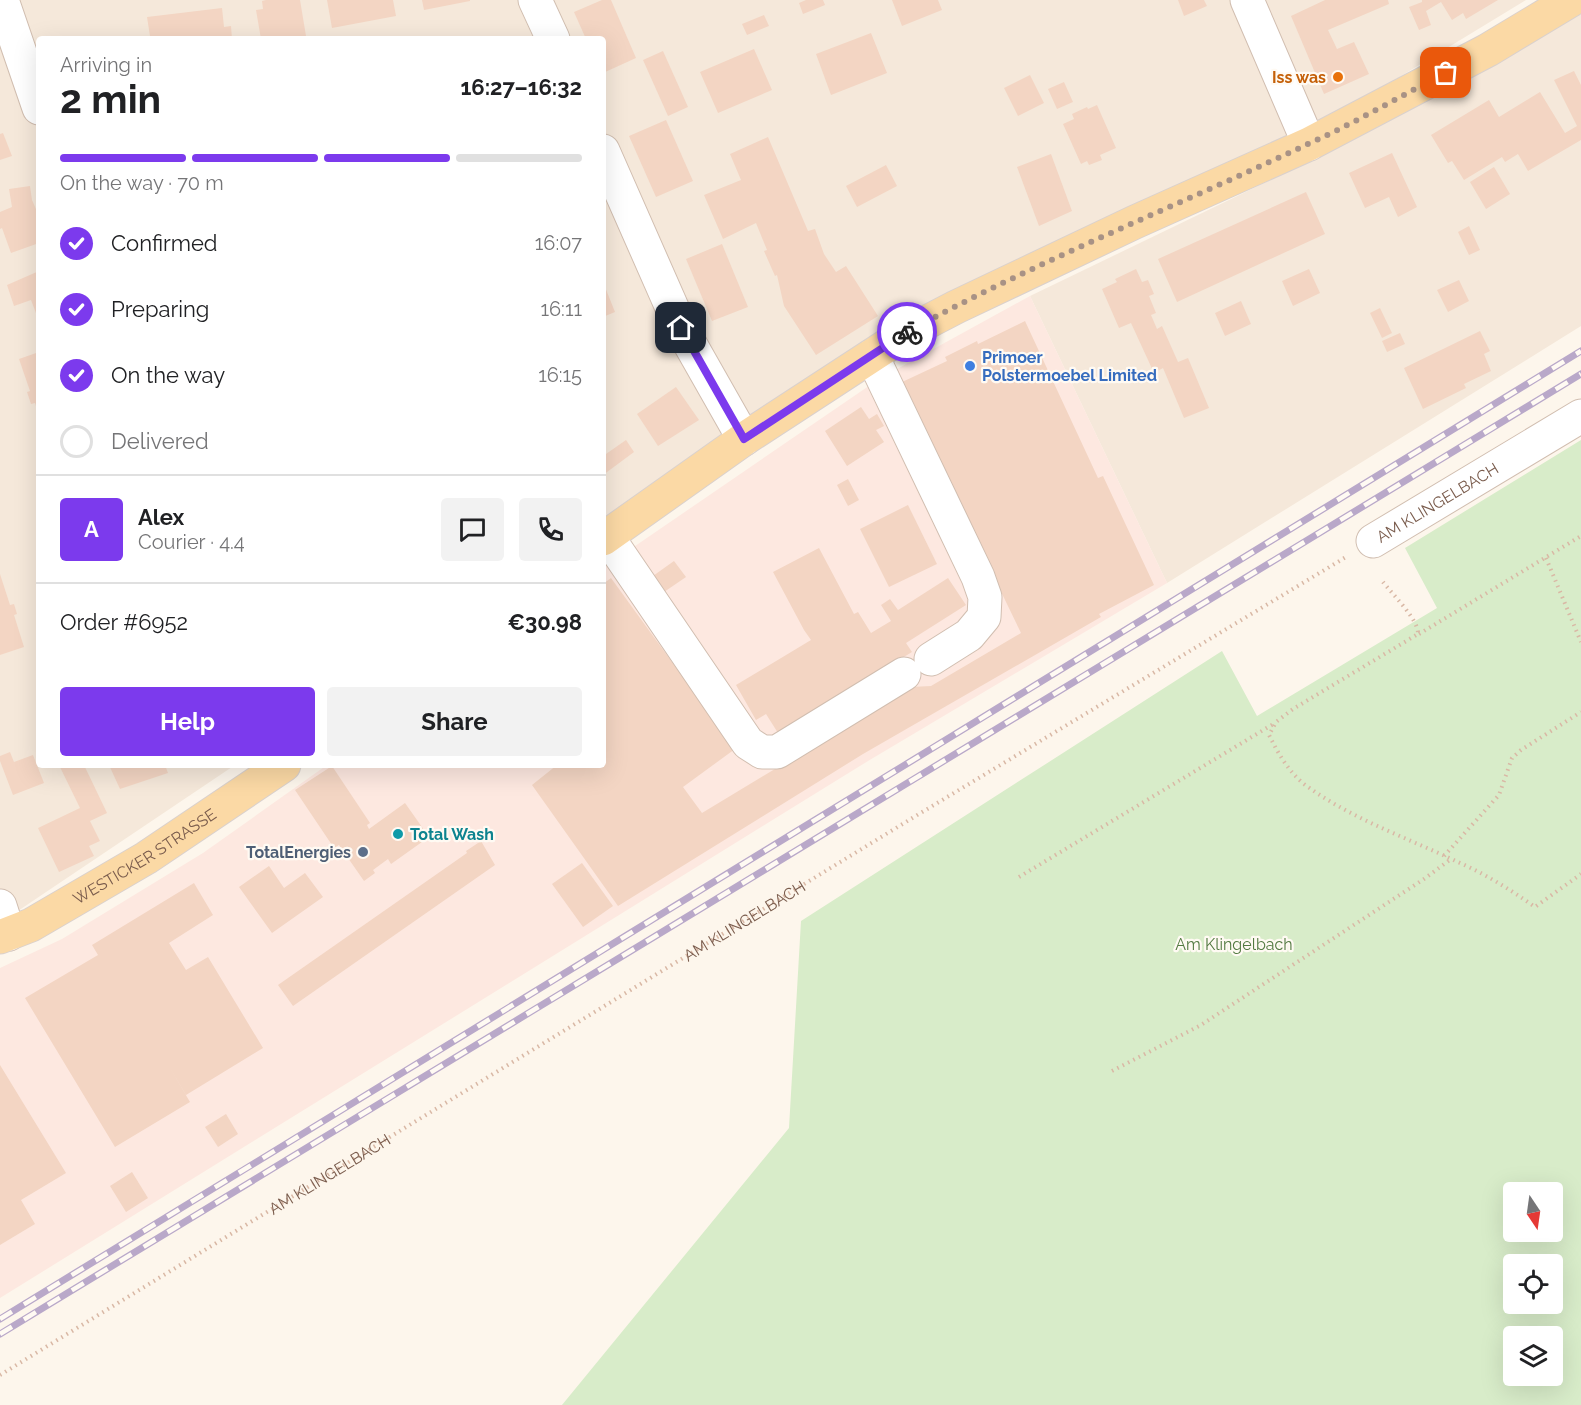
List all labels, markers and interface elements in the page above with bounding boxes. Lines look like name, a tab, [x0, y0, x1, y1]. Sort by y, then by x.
pin	[1420, 47, 1471, 98]
text: Arriving in	[60, 53, 152, 77]
icon: bag	[1429, 56, 1462, 89]
place label: Iss was	[1272, 68, 1326, 87]
marker: Iss was	[1331, 70, 1345, 84]
text: 16:27–16:32	[460, 74, 582, 100]
text: 2 min	[60, 76, 161, 122]
text: On the way · 70 m	[60, 171, 224, 195]
icon: check	[60, 227, 93, 260]
text: Confirmed	[111, 230, 218, 256]
text: 16:07	[535, 231, 582, 255]
icon: check	[60, 293, 93, 326]
text: Preparing	[111, 296, 209, 322]
text: 16:11	[541, 297, 582, 321]
pin	[655, 302, 706, 353]
courier	[877, 302, 937, 362]
icon: home	[664, 311, 697, 344]
icon: bike	[891, 316, 924, 349]
place label: Primoer Polstermoebel Limited	[982, 348, 1157, 385]
icon: check	[60, 359, 93, 392]
marker: Primoer Polstermoebel Limited	[963, 359, 977, 373]
text: On the way	[111, 362, 225, 388]
text: 16:15	[538, 363, 582, 387]
text: Delivered	[111, 428, 209, 454]
street label: AM KLINGELBACH	[1373, 459, 1502, 547]
button: chat	[441, 498, 504, 561]
button: phone	[519, 498, 582, 561]
text: Alex	[138, 504, 184, 530]
text: A	[84, 516, 99, 542]
text: Courier · 4.4	[138, 530, 245, 554]
text: Order #6952	[60, 609, 188, 635]
text: €30.98	[507, 609, 582, 635]
button: Help	[60, 687, 315, 756]
button: Share	[327, 687, 582, 756]
street label: WESTICKER STRASSE	[70, 804, 220, 908]
place label: Total Wash	[410, 825, 494, 844]
marker: Total Wash	[391, 827, 405, 841]
place label: TotalEnergies	[246, 843, 351, 862]
marker: TotalEnergies	[356, 845, 370, 859]
street label: AM KLINGELBACH	[680, 877, 809, 965]
park label: Am Klingelbach	[1175, 935, 1293, 954]
street label: AM KLINGELBACH	[265, 1130, 394, 1219]
north arrow	[1503, 1182, 1563, 1242]
map controls	[1503, 1182, 1563, 1386]
button: locate	[1503, 1254, 1563, 1314]
button: layers	[1503, 1326, 1563, 1386]

